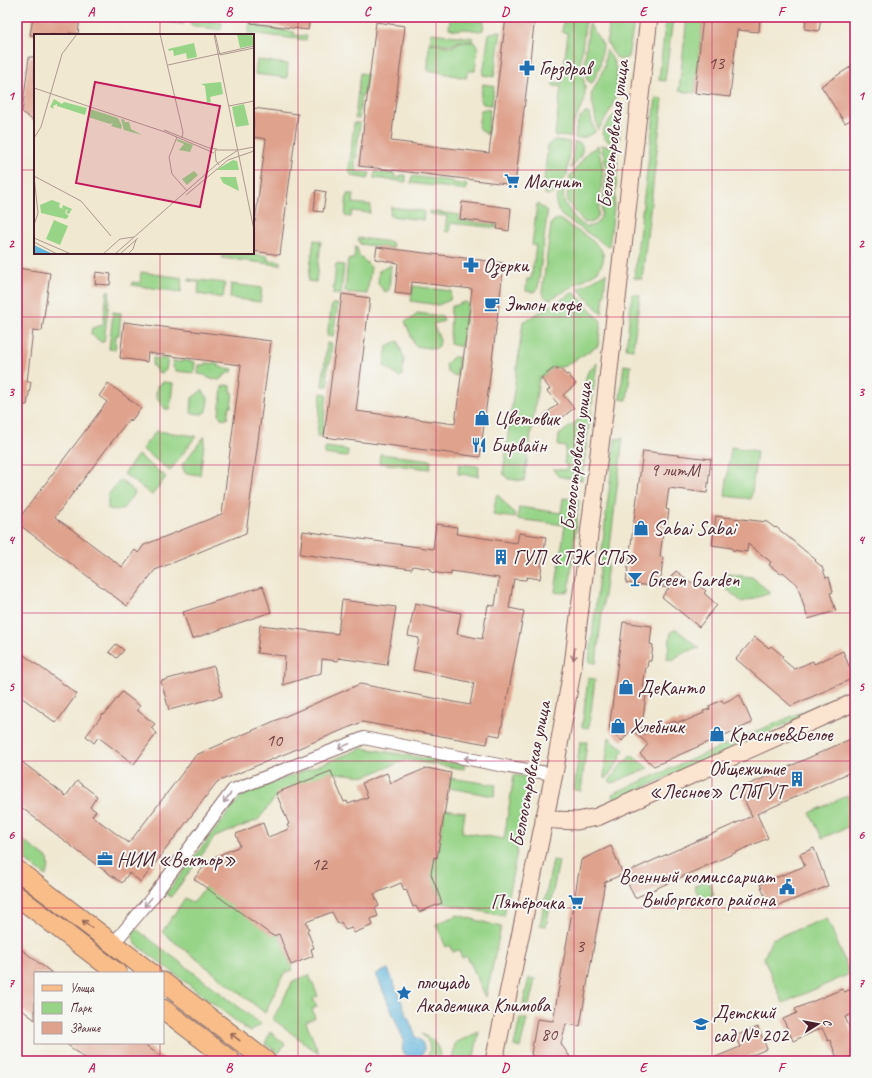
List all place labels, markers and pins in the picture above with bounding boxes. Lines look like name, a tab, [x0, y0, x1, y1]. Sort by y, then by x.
place label: Горздрав	[539, 56, 594, 81]
pharmacy icon: Горздрав	[518, 59, 536, 77]
place label: Магнит	[524, 169, 582, 194]
supermarket icon: Магнит	[503, 172, 521, 190]
place label: Озерки	[483, 253, 530, 279]
pharmacy icon: Озерки	[462, 256, 480, 274]
place label: Этлон кофе	[504, 292, 583, 317]
cafe icon: Этлон кофе	[483, 295, 501, 313]
place label: Цветовик	[494, 406, 561, 431]
shop icon: Цветовик	[473, 409, 491, 427]
place label: Бирвайн	[491, 433, 548, 458]
restaurant icon: Бирвайн	[470, 436, 488, 454]
place label: Sabai Sabai	[653, 516, 738, 541]
shop icon: Sabai Sabai	[632, 519, 650, 537]
place label: ГУП «ТЭК СПб»	[513, 545, 638, 570]
building icon: ГУП «ТЭК СПб»	[492, 548, 510, 566]
place label: Green Garden	[647, 567, 740, 592]
bar icon: Green Garden	[626, 570, 644, 588]
place label: ДеКанто	[638, 675, 705, 700]
shop icon: ДеКанто	[617, 678, 635, 696]
place label: Хлебник	[630, 714, 686, 739]
shop icon: Хлебник	[609, 717, 627, 735]
place label: Красное&Белое	[729, 722, 834, 747]
shop icon: Красное&Белое	[708, 725, 726, 743]
place label: Общежитие «Лесное» СПбГУТ	[649, 756, 789, 804]
building icon: Общежитие «Лесное» СПбГУТ	[788, 770, 806, 788]
place label: НИИ «Вектор»	[117, 847, 236, 872]
office icon: НИИ «Вектор»	[96, 850, 114, 868]
place label: Военный комиссариат Выборгского района	[619, 864, 777, 912]
public building icon: Военный комиссариат Выборгского района	[778, 878, 796, 896]
place label: Пятёрочка	[491, 890, 566, 915]
supermarket icon: Пятёрочка	[567, 893, 585, 911]
place label: площадь Академика Климова	[416, 970, 552, 1018]
place icon: площадь Академика Климова	[395, 984, 413, 1002]
place label: Детский сад № 202	[713, 1000, 790, 1048]
school or university icon: Детский сад № 202	[692, 1015, 710, 1033]

